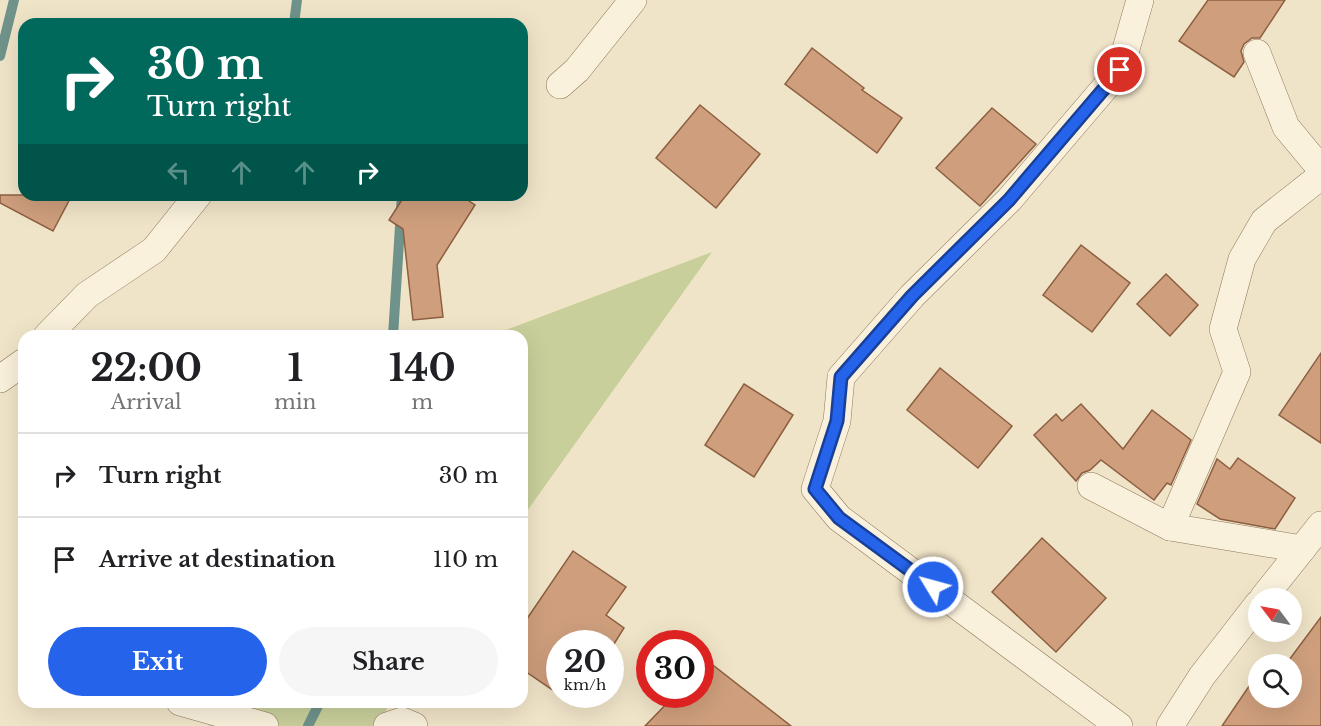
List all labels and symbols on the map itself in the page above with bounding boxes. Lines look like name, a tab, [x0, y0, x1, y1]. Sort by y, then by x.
pin	[1094, 44, 1145, 95]
position arrow	[901, 555, 965, 619]
north arrow	[1248, 588, 1302, 642]
speed limit sign: 30	[636, 630, 714, 708]

